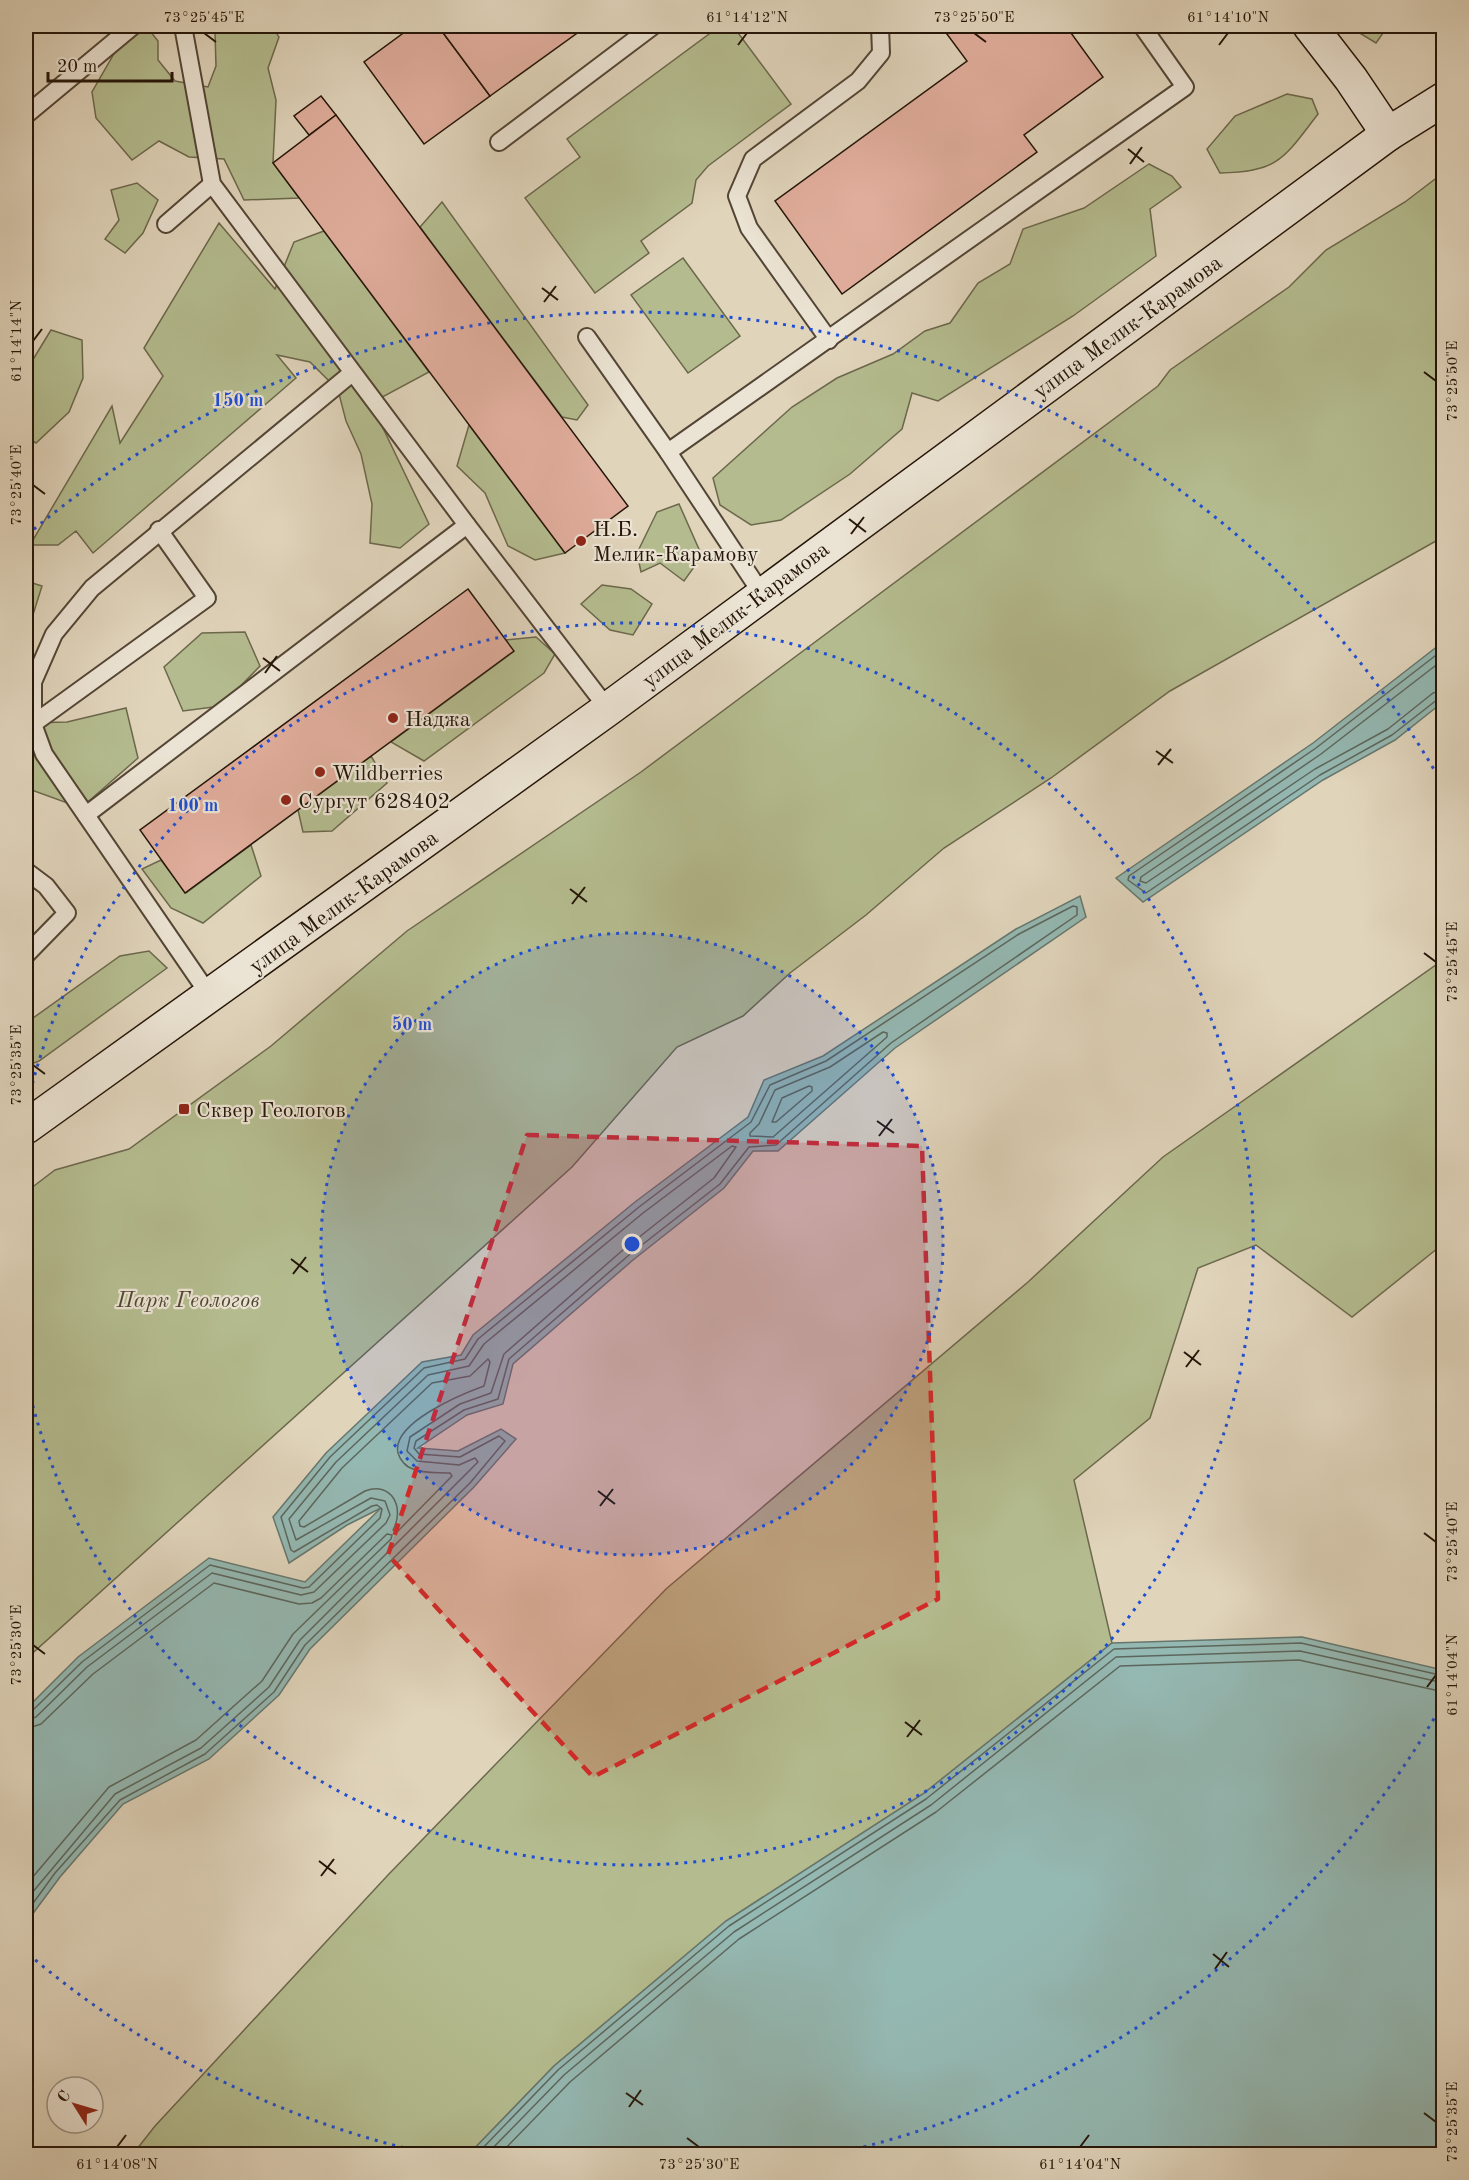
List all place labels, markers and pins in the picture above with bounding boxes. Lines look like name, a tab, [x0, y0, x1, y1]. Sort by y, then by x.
place label: Н.Б. Мелик-Карамову	[593, 519, 759, 566]
marker: Н.Б. Мелик-Карамову	[574, 534, 588, 548]
place label: Наджа	[405, 709, 471, 731]
marker: Наджа	[386, 711, 400, 725]
place label: Wildberries	[332, 763, 443, 785]
marker: Wildberries	[313, 765, 327, 779]
place label: Сургут 628402	[298, 791, 450, 813]
marker: Сургут 628402	[279, 793, 293, 807]
place label: Сквер Геологов	[196, 1100, 346, 1122]
marker: Сквер Геологов	[177, 1102, 191, 1116]
centre of rings	[622, 1234, 642, 1254]

